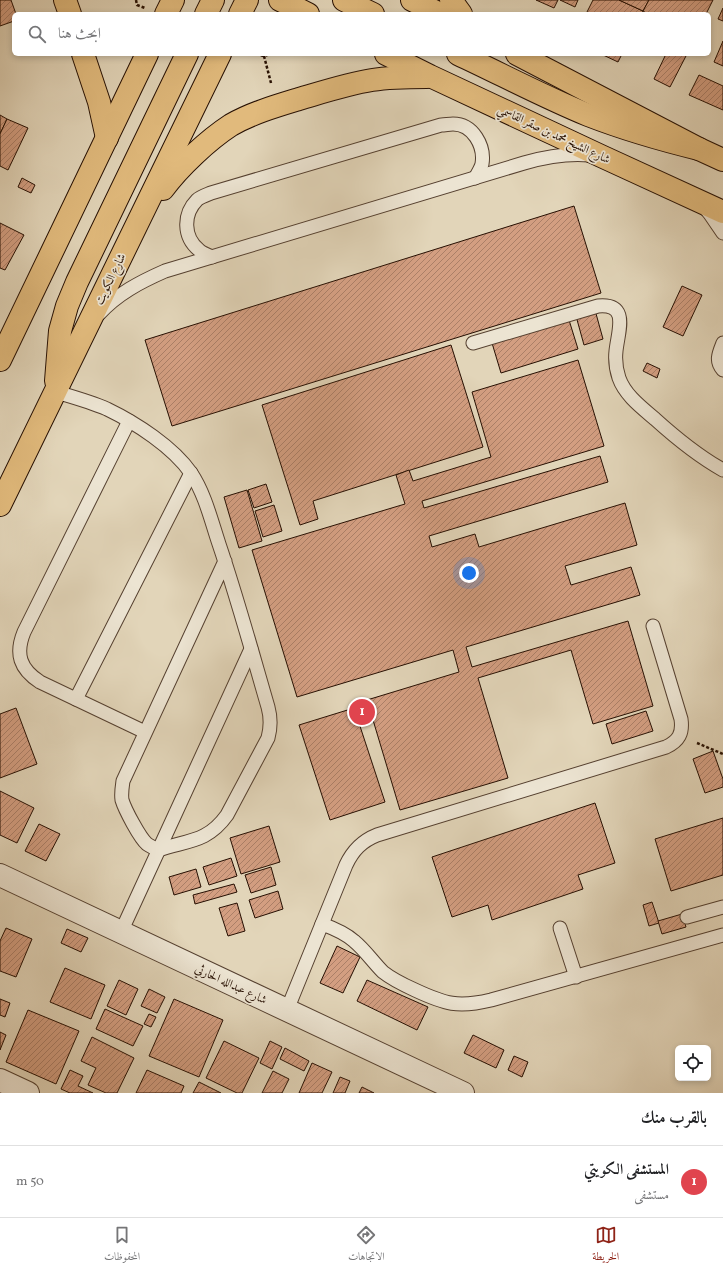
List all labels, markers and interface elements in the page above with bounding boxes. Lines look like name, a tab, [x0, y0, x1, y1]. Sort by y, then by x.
search box	[12, 12, 711, 56]
icon: search	[26, 23, 48, 45]
text: ابحث هنا	[58, 24, 101, 45]
street label: شارع الشيخ محمد بن صقر القاسمي	[493, 102, 613, 171]
street label: شارع الكويت	[92, 251, 132, 309]
your location	[459, 563, 479, 583]
pin: 1	[349, 697, 375, 727]
street label: شارع عبدالله الحارثي	[191, 961, 269, 1011]
map controls	[675, 1045, 711, 1081]
button: locate	[675, 1045, 711, 1081]
text: بالقرب منك	[641, 1107, 707, 1130]
text: المستشفى الكويتي	[584, 1160, 669, 1181]
text: 50 m	[16, 1173, 44, 1191]
text: 1	[691, 1173, 697, 1191]
text: مستشفى	[634, 1187, 669, 1205]
tab: المحفوظات	[104, 1224, 140, 1267]
tab: الاتجاهات	[348, 1224, 385, 1267]
tab: الخريطة	[592, 1224, 619, 1267]

